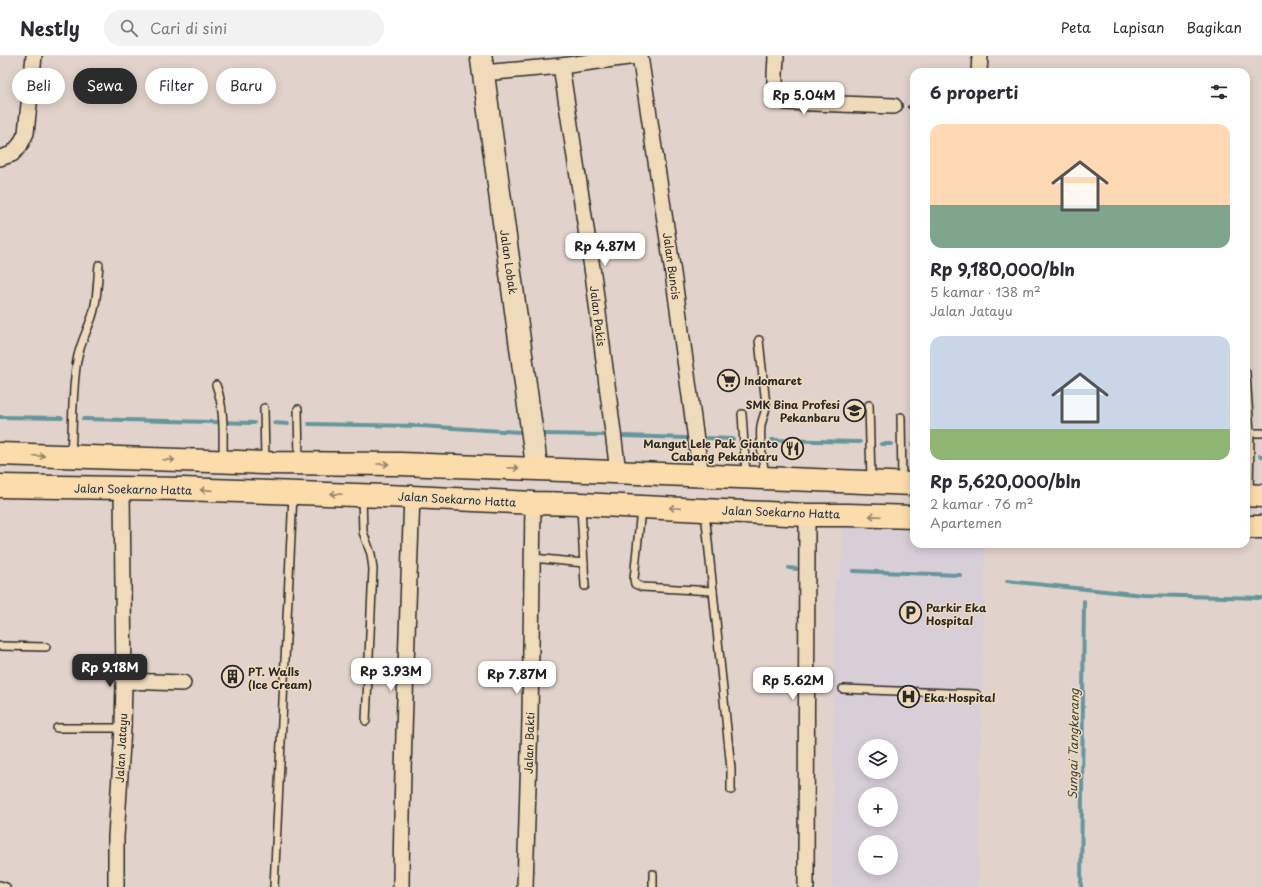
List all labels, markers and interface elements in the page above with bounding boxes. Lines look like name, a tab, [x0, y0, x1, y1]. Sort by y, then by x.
search box	[104, 10, 384, 46]
text: Nestly	[20, 14, 80, 42]
text: Cari di sini	[150, 16, 227, 39]
icon: search	[118, 17, 140, 39]
text: Peta	[1061, 17, 1091, 38]
text: Lapisan	[1113, 17, 1164, 38]
text: Bagikan	[1186, 17, 1242, 38]
chip: Beli	[12, 68, 65, 104]
chip: Sewa	[73, 68, 137, 104]
chip: Filter	[145, 68, 208, 104]
chip: Baru	[216, 68, 276, 104]
text: 6 properti	[930, 79, 1018, 105]
icon: filters	[1208, 81, 1230, 103]
pin: Rp 5.04M	[763, 82, 845, 116]
text: Rp 5.04M	[772, 85, 836, 104]
icon: home	[1044, 150, 1116, 222]
street label: Jalan Lobak	[496, 229, 522, 296]
street label: Jalan Buncis	[659, 231, 685, 301]
pin: Rp 4.87M	[564, 233, 646, 267]
text: Rp 4.87M	[574, 236, 636, 255]
text: Rp 9,180,000/bln	[930, 256, 1075, 282]
text: 5 kamar · 138 m²	[930, 282, 1041, 301]
street label: Jalan Pakis	[586, 285, 610, 347]
text: Jalan Jatayu	[930, 301, 1012, 320]
icon: home	[1044, 362, 1116, 434]
supermarket icon: Indomaret	[715, 367, 741, 393]
place label: Indomaret	[744, 372, 802, 389]
place label: SMK Bina Profesi Pekanbaru	[746, 396, 841, 426]
school or university icon: SMK Bina Profesi Pekanbaru	[842, 397, 868, 423]
place label: Mangut Lele Pak Gianto Cabang Pekanbaru	[643, 435, 779, 465]
restaurant icon: Mangut Lele Pak Gianto Cabang Pekanbaru	[780, 436, 806, 462]
one-way arrow	[32, 452, 45, 459]
one-way arrow	[162, 456, 175, 464]
one-way arrow	[376, 460, 389, 468]
one-way arrow	[506, 464, 519, 472]
text: Rp 5,620,000/bln	[930, 468, 1081, 494]
street label: Jalan Soekarno Hatta	[74, 479, 192, 499]
one-way arrow	[200, 486, 213, 494]
street label: Jalan Soekarno Hatta	[398, 487, 517, 511]
one-way arrow	[329, 491, 342, 498]
text: 2 kamar · 76 m²	[930, 494, 1033, 513]
street label: Jalan Soekarno Hatta	[722, 501, 840, 523]
one-way arrow	[669, 505, 682, 512]
one-way arrow	[869, 512, 882, 519]
text: Apartemen	[930, 513, 1002, 532]
place label: Parkir Eka Hospital	[926, 599, 987, 629]
parking icon: Parkir Eka Hospital	[897, 600, 923, 626]
pin: Rp 9.18M	[69, 654, 151, 688]
text: Rp 9.18M	[81, 657, 139, 676]
pin: Rp 3.93M	[350, 658, 432, 692]
text: Rp 3.93M	[360, 661, 422, 680]
pin: Rp 7.87M	[476, 661, 558, 695]
place label: PT. Walls (Ice Cream)	[248, 663, 312, 693]
building icon: PT. Walls (Ice Cream)	[219, 664, 245, 690]
text: Rp 7.87M	[487, 664, 547, 683]
pin: Rp 5.62M	[752, 667, 834, 701]
text: Rp 5.62M	[762, 670, 824, 689]
hospital icon: Eka Hospital	[895, 684, 921, 710]
water label: Sungai Tangkerang	[1063, 687, 1083, 800]
place label: Eka Hospital	[924, 689, 995, 706]
street label: Jalan Bakti	[519, 712, 539, 774]
street label: Jalan Jatayu	[111, 713, 131, 783]
map controls	[858, 739, 898, 875]
button: layers	[858, 739, 898, 779]
button: +	[858, 787, 898, 827]
button: −	[858, 835, 898, 875]

